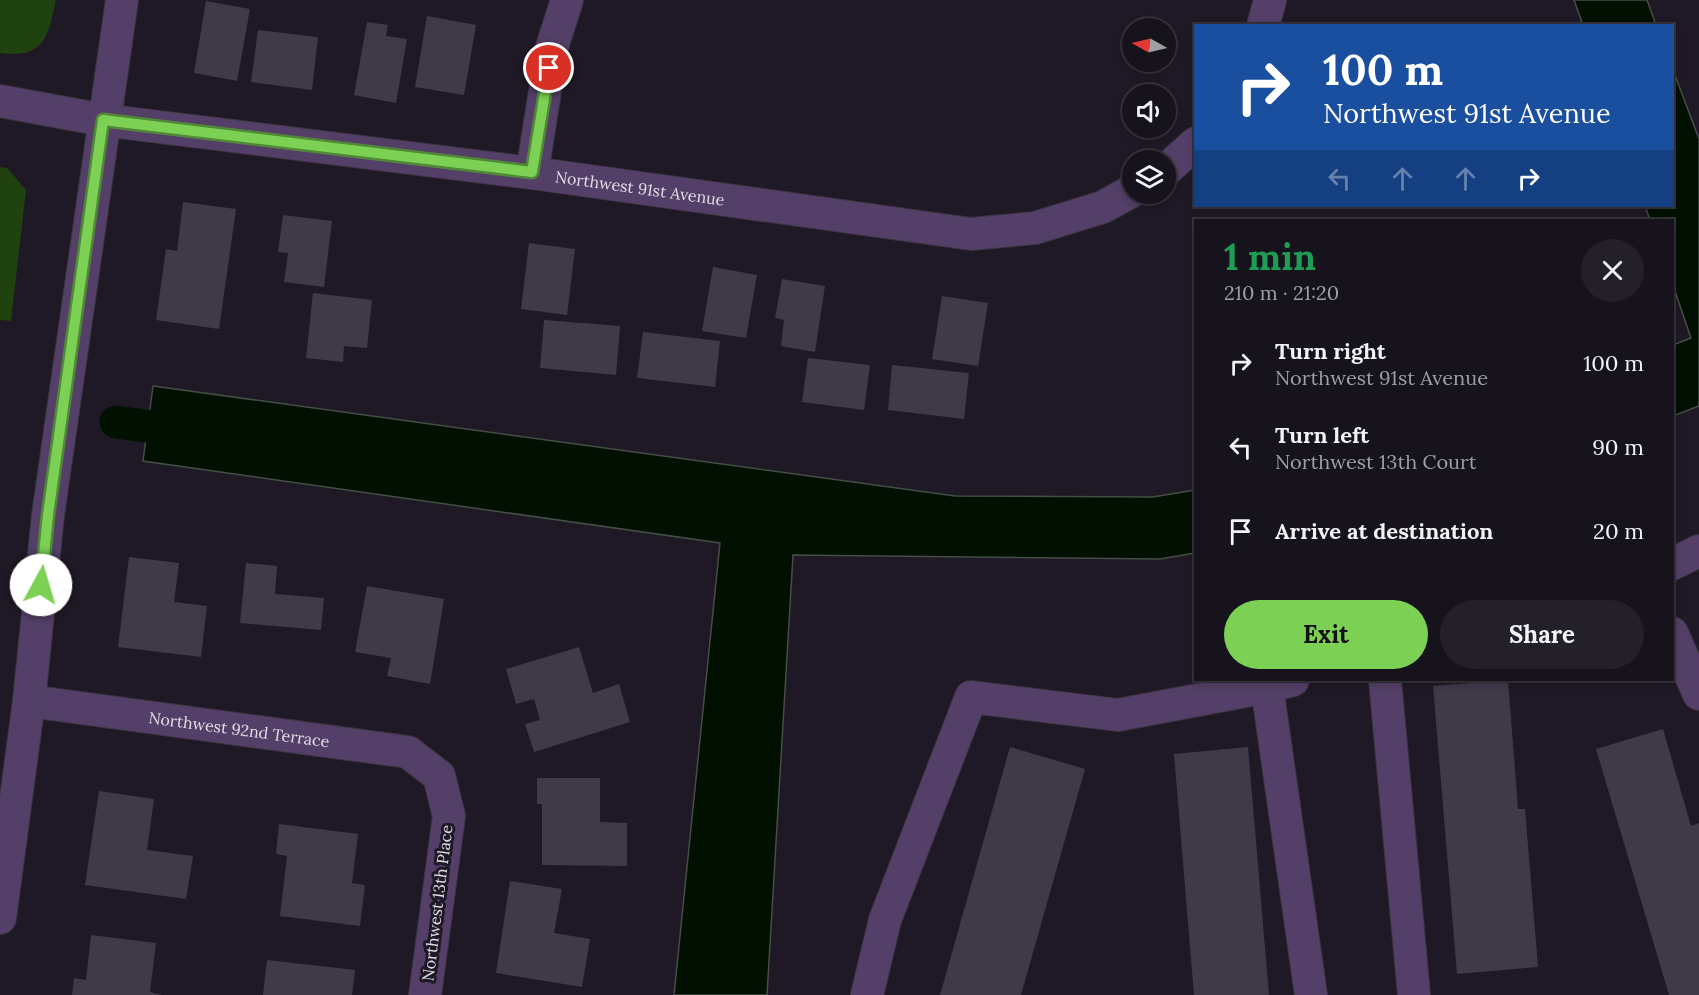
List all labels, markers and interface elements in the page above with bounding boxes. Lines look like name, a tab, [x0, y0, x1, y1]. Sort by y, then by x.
north arrow	[1122, 18, 1176, 72]
map controls	[1122, 18, 1176, 204]
pin	[523, 42, 574, 93]
text: 100 m	[1323, 43, 1443, 97]
icon: right	[1224, 48, 1302, 126]
icon: arrive	[532, 51, 565, 84]
button: sound	[1122, 84, 1176, 138]
text: Northwest 91st Avenue	[1323, 96, 1611, 130]
button: layers	[1122, 150, 1176, 204]
icon: left	[1323, 162, 1356, 195]
icon: ahead	[1386, 162, 1419, 195]
icon: ahead	[1449, 162, 1482, 195]
icon: right	[1512, 162, 1545, 195]
street label: Northwest 91st Avenue	[554, 166, 726, 210]
text: 1 min	[1224, 234, 1316, 280]
button: close	[1581, 239, 1644, 302]
text: 210 m · 21:20	[1224, 280, 1339, 305]
text: Turn right	[1275, 337, 1386, 365]
icon: right	[1224, 347, 1257, 380]
text: 100 m	[1583, 349, 1644, 377]
text: Northwest 91st Avenue	[1275, 365, 1488, 390]
text: Turn left	[1275, 421, 1369, 449]
icon: left	[1224, 431, 1257, 464]
text: 90 m	[1592, 433, 1644, 461]
text: Northwest 13th Court	[1275, 449, 1477, 474]
icon: arrive	[1224, 515, 1257, 548]
text: Arrive at destination	[1275, 517, 1493, 545]
text: 20 m	[1593, 517, 1644, 545]
position arrow	[9, 553, 73, 617]
button: Exit	[1224, 600, 1428, 669]
button: Share	[1440, 600, 1644, 669]
street label: Northwest 92nd Terrace	[148, 707, 331, 751]
street label: Northwest 13th Place	[417, 823, 457, 982]

